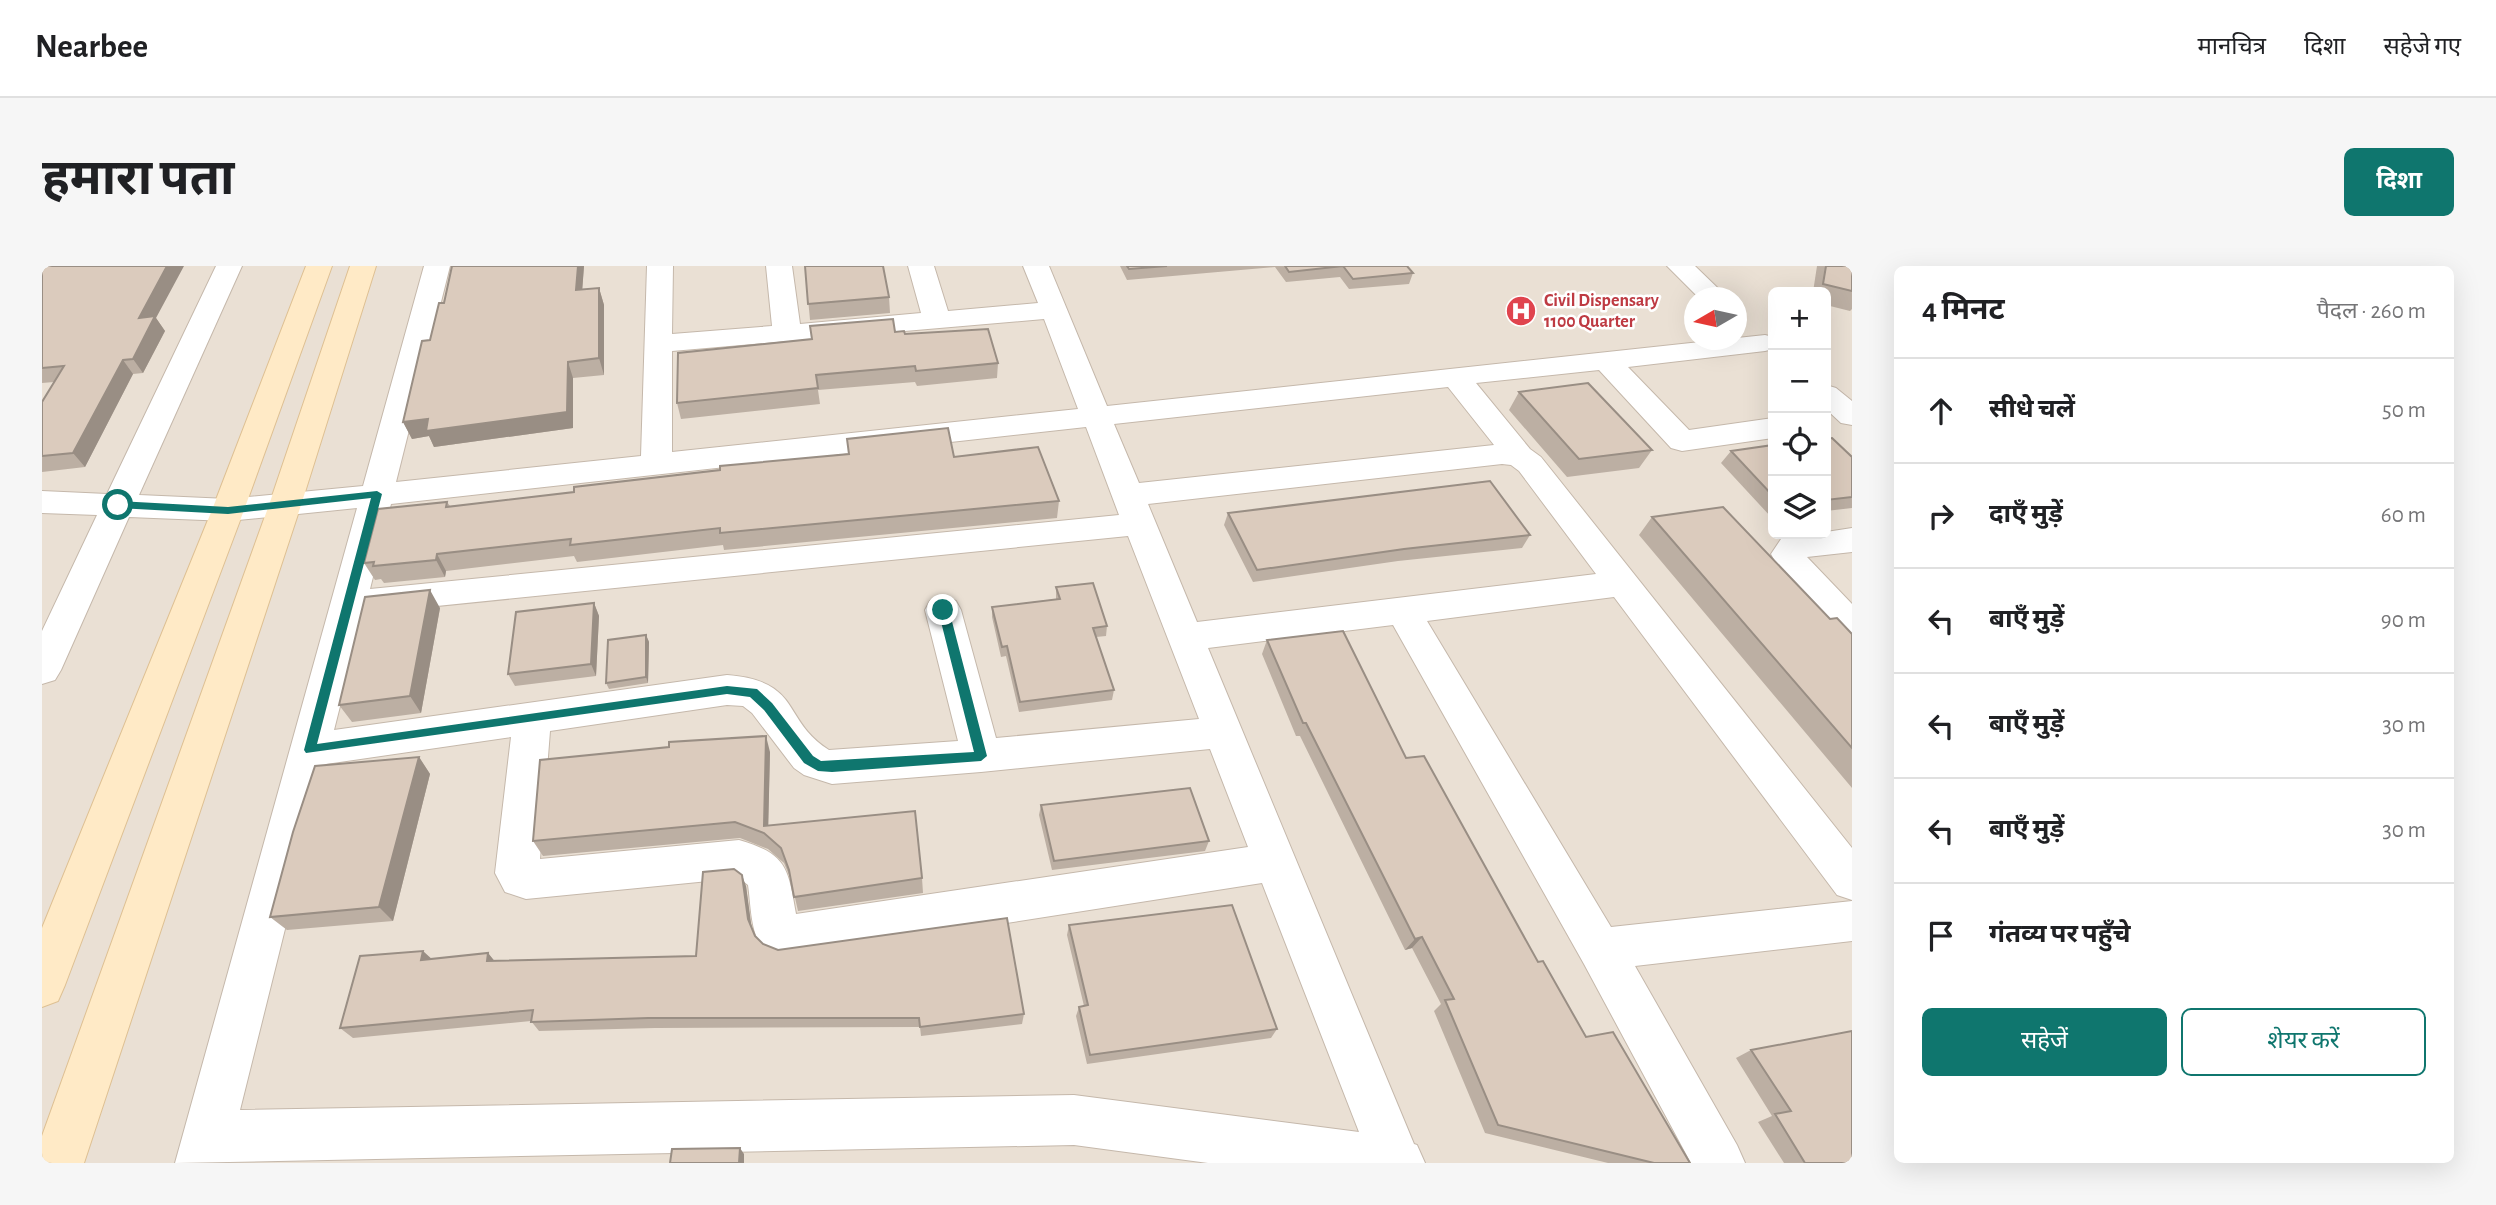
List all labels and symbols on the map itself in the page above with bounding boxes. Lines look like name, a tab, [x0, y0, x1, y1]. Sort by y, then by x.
north arrow	[1684, 287, 1747, 350]
place label: Civil Dispensary 1100 Quarter	[1544, 292, 1660, 331]
hospital icon: Civil Dispensary 1100 Quarter	[1504, 294, 1538, 328]
route start	[102, 489, 133, 520]
route end	[927, 594, 958, 625]

